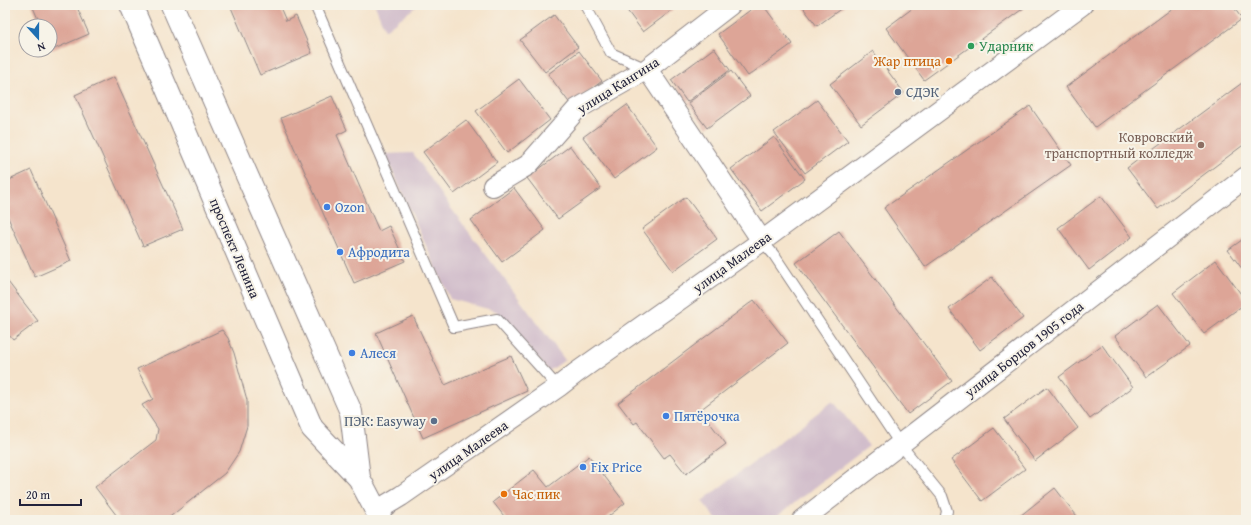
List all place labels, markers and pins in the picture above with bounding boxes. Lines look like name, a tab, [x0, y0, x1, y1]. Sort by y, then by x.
place label: Ударник	[979, 36, 1034, 56]
marker: Ударник	[966, 41, 976, 51]
place label: Жар птица	[873, 51, 941, 71]
marker: Жар птица	[944, 56, 954, 66]
place label: СДЭК	[906, 82, 940, 102]
marker: СДЭК	[893, 87, 903, 97]
place label: Ковровский транспортный колледж	[1045, 127, 1194, 163]
marker: Ковровский транспортный колледж	[1196, 140, 1206, 150]
place label: Ozon	[335, 197, 365, 217]
marker: Ozon	[322, 202, 332, 212]
place label: Афродита	[348, 242, 410, 262]
marker: Афродита	[335, 247, 345, 257]
place label: Алеся	[360, 343, 396, 363]
marker: Алеся	[347, 348, 357, 358]
place label: Пятёрочка	[674, 406, 740, 426]
place label: ПЭК: Easyway	[344, 411, 426, 431]
marker: Пятёрочка	[661, 411, 671, 421]
marker: ПЭК: Easyway	[429, 416, 439, 426]
place label: Fix Price	[591, 457, 642, 477]
marker: Fix Price	[578, 462, 588, 472]
place label: Час пик	[512, 484, 561, 504]
marker: Час пик	[499, 489, 509, 499]

